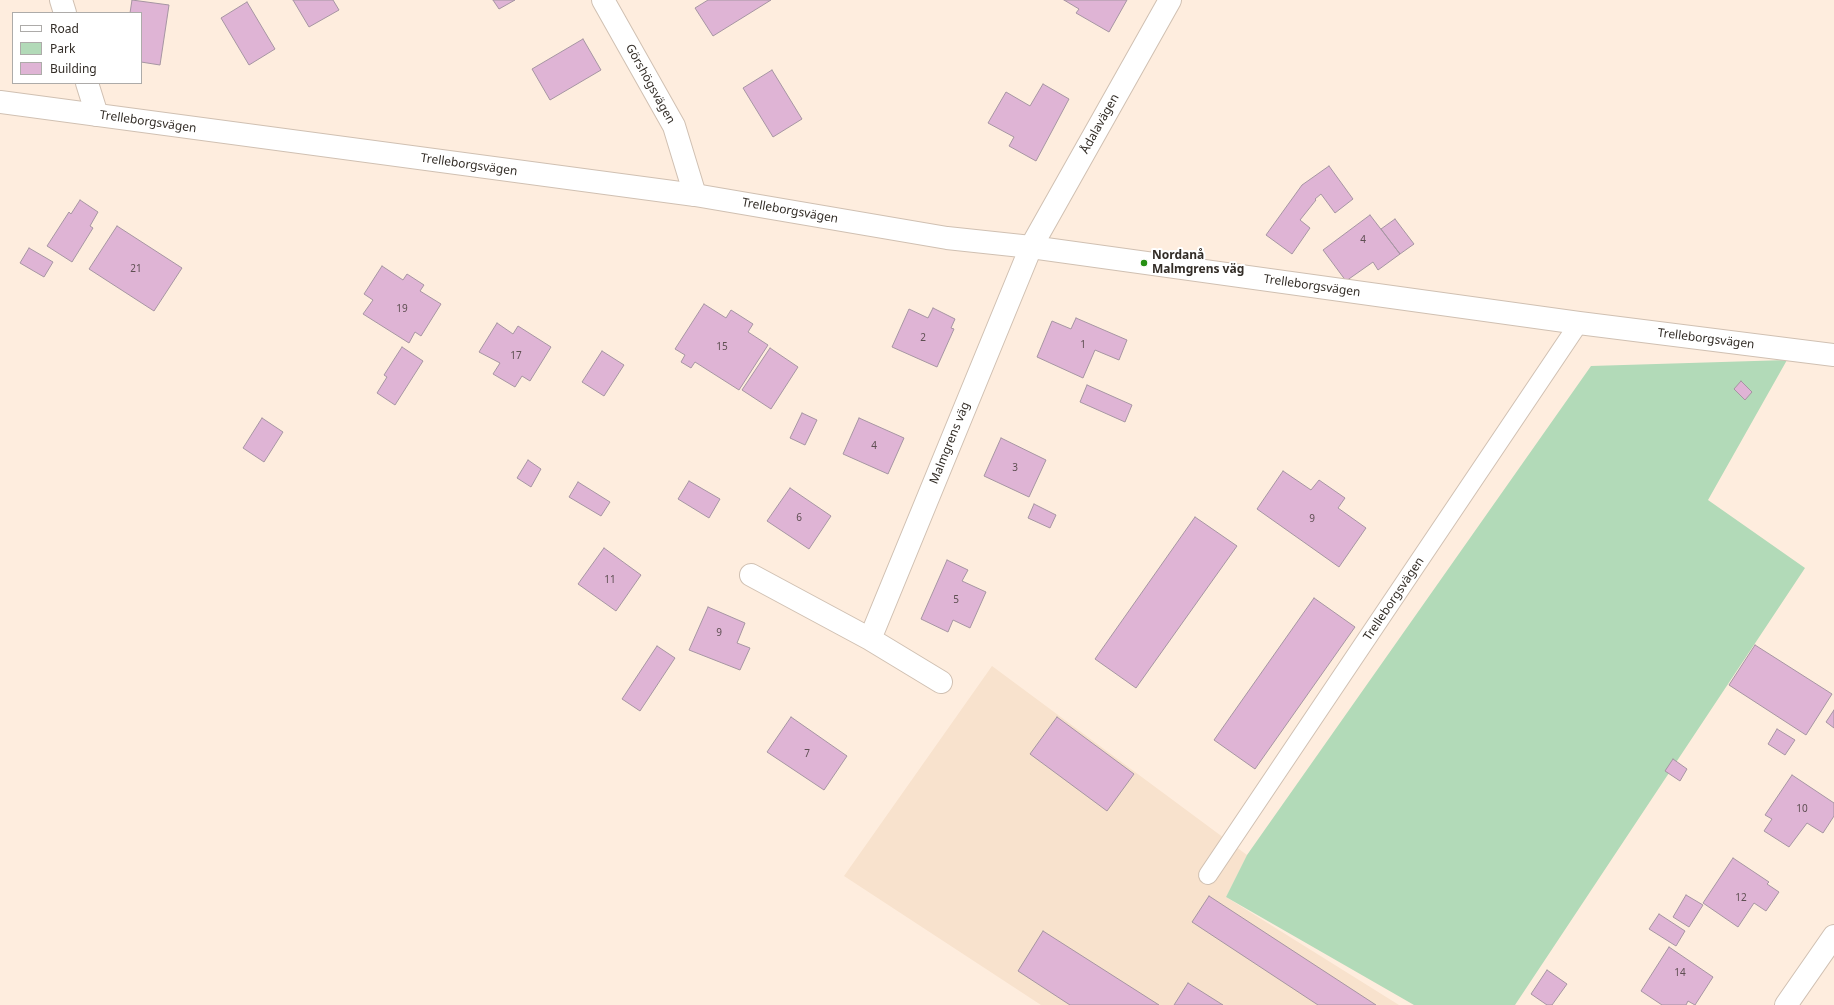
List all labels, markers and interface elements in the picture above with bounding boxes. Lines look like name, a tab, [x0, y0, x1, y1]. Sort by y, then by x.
legend	[12, 12, 142, 84]
text: Road	[50, 20, 79, 37]
text: Park	[50, 40, 75, 57]
street label: Görshögsvägen	[622, 42, 678, 126]
text: Building	[50, 60, 97, 77]
street label: Ådalavägen	[1078, 92, 1122, 156]
street label: Trelleborgsvägen	[99, 108, 197, 136]
street label: Trelleborgsvägen	[420, 151, 518, 179]
street label: Trelleborgsvägen	[741, 195, 839, 227]
house number: 4	[1360, 234, 1366, 246]
place label: Nordanå Malmgrens väg	[1152, 249, 1244, 277]
marker: Nordanå Malmgrens väg	[1139, 258, 1149, 268]
house number: 21	[130, 263, 142, 275]
street label: Trelleborgsvägen	[1263, 272, 1361, 300]
house number: 19	[396, 303, 408, 315]
street label: Trelleborgsvägen	[1657, 326, 1755, 352]
house number: 2	[920, 332, 926, 344]
house number: 1	[1080, 339, 1086, 351]
house number: 15	[716, 341, 728, 353]
house number: 17	[510, 350, 522, 362]
street label: Malmgrens väg	[927, 400, 973, 486]
house number: 4	[871, 440, 877, 452]
house number: 3	[1012, 462, 1018, 474]
house number: 6	[796, 512, 802, 524]
house number: 9	[1309, 513, 1315, 525]
street label: Trelleborgsvägen	[1361, 555, 1427, 643]
house number: 11	[604, 574, 616, 586]
house number: 5	[953, 594, 959, 606]
house number: 9	[716, 627, 722, 639]
house number: 7	[804, 748, 810, 760]
house number: 10	[1796, 803, 1808, 815]
house number: 12	[1735, 892, 1747, 904]
house number: 14	[1674, 967, 1686, 979]

